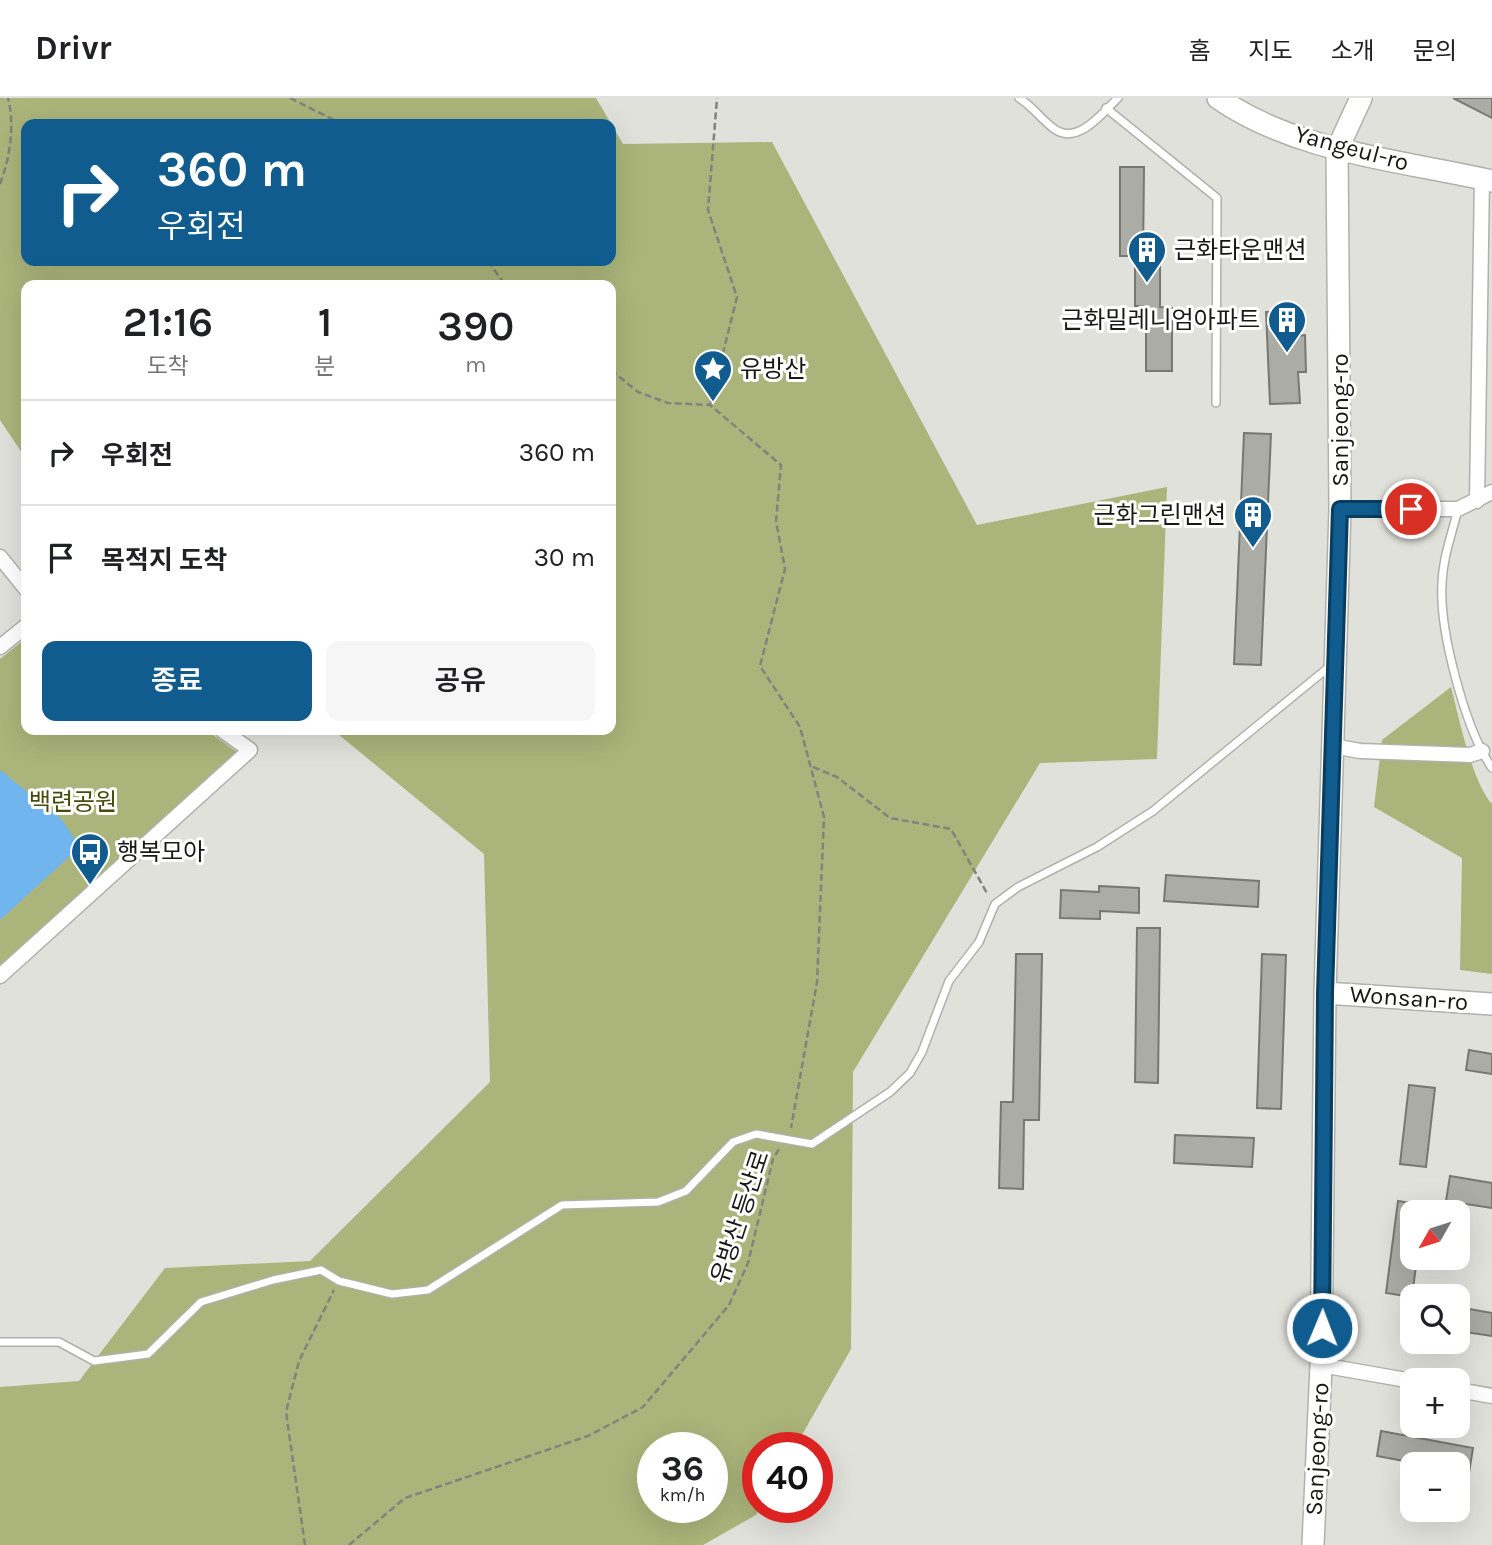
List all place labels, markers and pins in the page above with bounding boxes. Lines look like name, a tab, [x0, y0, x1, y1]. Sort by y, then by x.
building icon: 근화타운맨션	[1126, 229, 1168, 284]
place label: 근화타운맨션	[1174, 236, 1306, 264]
building icon: 근화밀레니엄아파트	[1266, 299, 1308, 354]
place label: 근화밀레니엄아파트	[1061, 306, 1260, 334]
place icon: 유방산	[692, 348, 734, 403]
place label: 유방산	[740, 355, 806, 383]
pin	[1381, 479, 1441, 539]
building icon: 근화그린맨션	[1232, 494, 1274, 549]
place label: 근화그린맨션	[1094, 501, 1226, 529]
bus stop icon: 행복모아	[69, 831, 111, 886]
place label: 행복모아	[117, 838, 205, 866]

